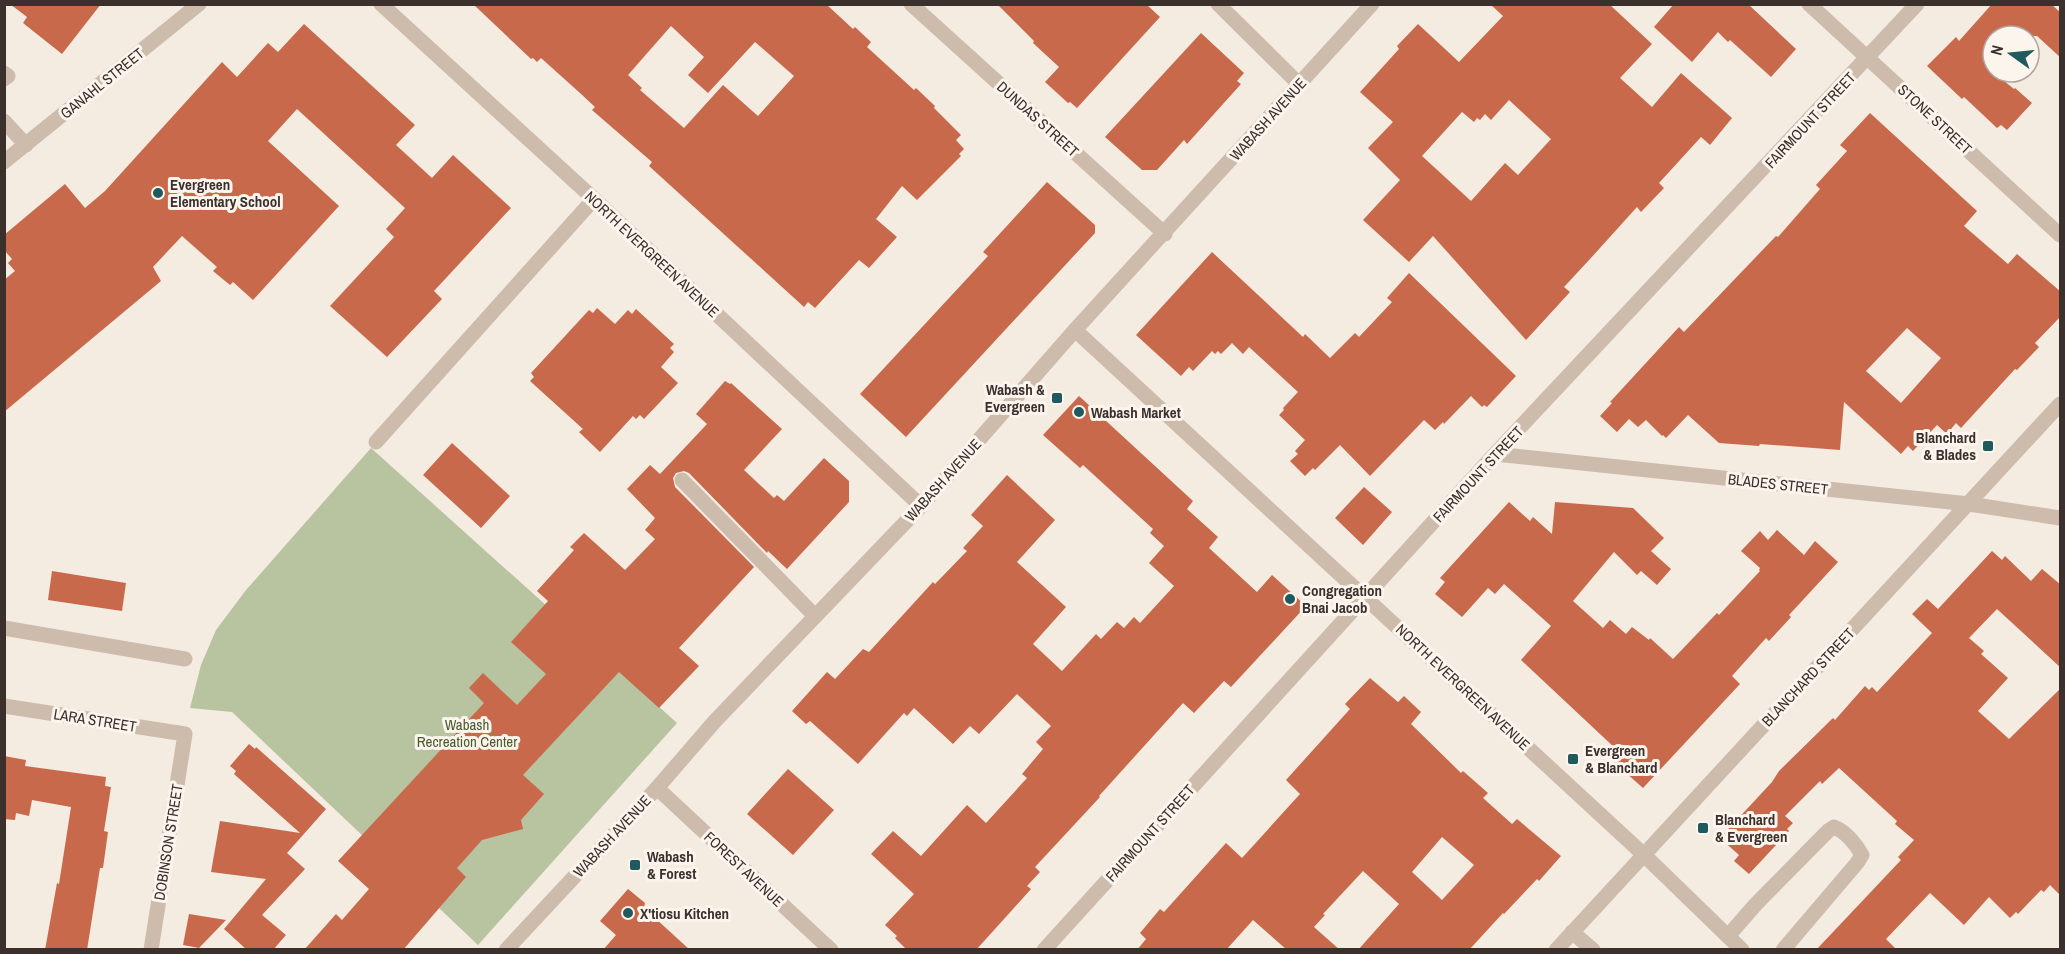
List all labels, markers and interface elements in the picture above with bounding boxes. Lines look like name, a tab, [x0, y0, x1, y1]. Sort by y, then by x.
north arrow	[1981, 24, 2041, 84]
street label: GANAHL STREET	[56, 42, 149, 123]
text: N	[1985, 43, 2008, 58]
street label: FAIRMOUNT STREET	[1760, 67, 1860, 173]
street label: WABASH AVENUE	[1225, 73, 1311, 165]
street label: DUNDAS STREET	[992, 76, 1084, 162]
street label: STONE STREET	[1893, 79, 1977, 159]
place label: Evergreen Elementary School	[170, 174, 281, 212]
marker: Evergreen Elementary School	[151, 186, 165, 200]
street label: NORTH EVERGREEN AVENUE	[580, 186, 724, 322]
place label: Wabash & Evergreen	[985, 379, 1045, 417]
marker: Wabash & Evergreen	[1050, 391, 1064, 405]
place label: Wabash Market	[1091, 402, 1181, 423]
marker: Wabash Market	[1072, 405, 1086, 419]
street label: FAIRMOUNT STREET	[1428, 421, 1528, 527]
place label: Blanchard & Blades	[1916, 427, 1976, 465]
street label: WABASH AVENUE	[900, 434, 986, 526]
marker: Blanchard & Blades	[1981, 439, 1995, 453]
street label: BLADES STREET	[1727, 468, 1830, 500]
place label: Congregation Bnai Jacob	[1302, 580, 1382, 618]
marker: Congregation Bnai Jacob	[1283, 592, 1297, 606]
street label: NORTH EVERGREEN AVENUE	[1391, 619, 1535, 755]
street label: BLANCHARD STREET	[1757, 623, 1860, 731]
street label: LARA STREET	[52, 703, 138, 737]
park label: Wabash Recreation Center	[417, 714, 517, 752]
place label: Evergreen & Blanchard	[1585, 740, 1657, 778]
marker: Evergreen & Blanchard	[1566, 752, 1580, 766]
street label: FAIRMOUNT STREET	[1101, 779, 1200, 886]
street label: DOBINSON STREET	[148, 782, 188, 902]
street label: WABASH AVENUE	[568, 790, 656, 882]
place label: Blanchard & Evergreen	[1715, 809, 1787, 847]
marker: Blanchard & Evergreen	[1696, 821, 1710, 835]
street label: FOREST AVENUE	[699, 827, 789, 911]
place label: Wabash & Forest	[647, 846, 696, 884]
marker: Wabash & Forest	[628, 858, 642, 872]
place label: X'tiosu Kitchen	[640, 903, 729, 924]
marker: X'tiosu Kitchen	[621, 906, 635, 920]

